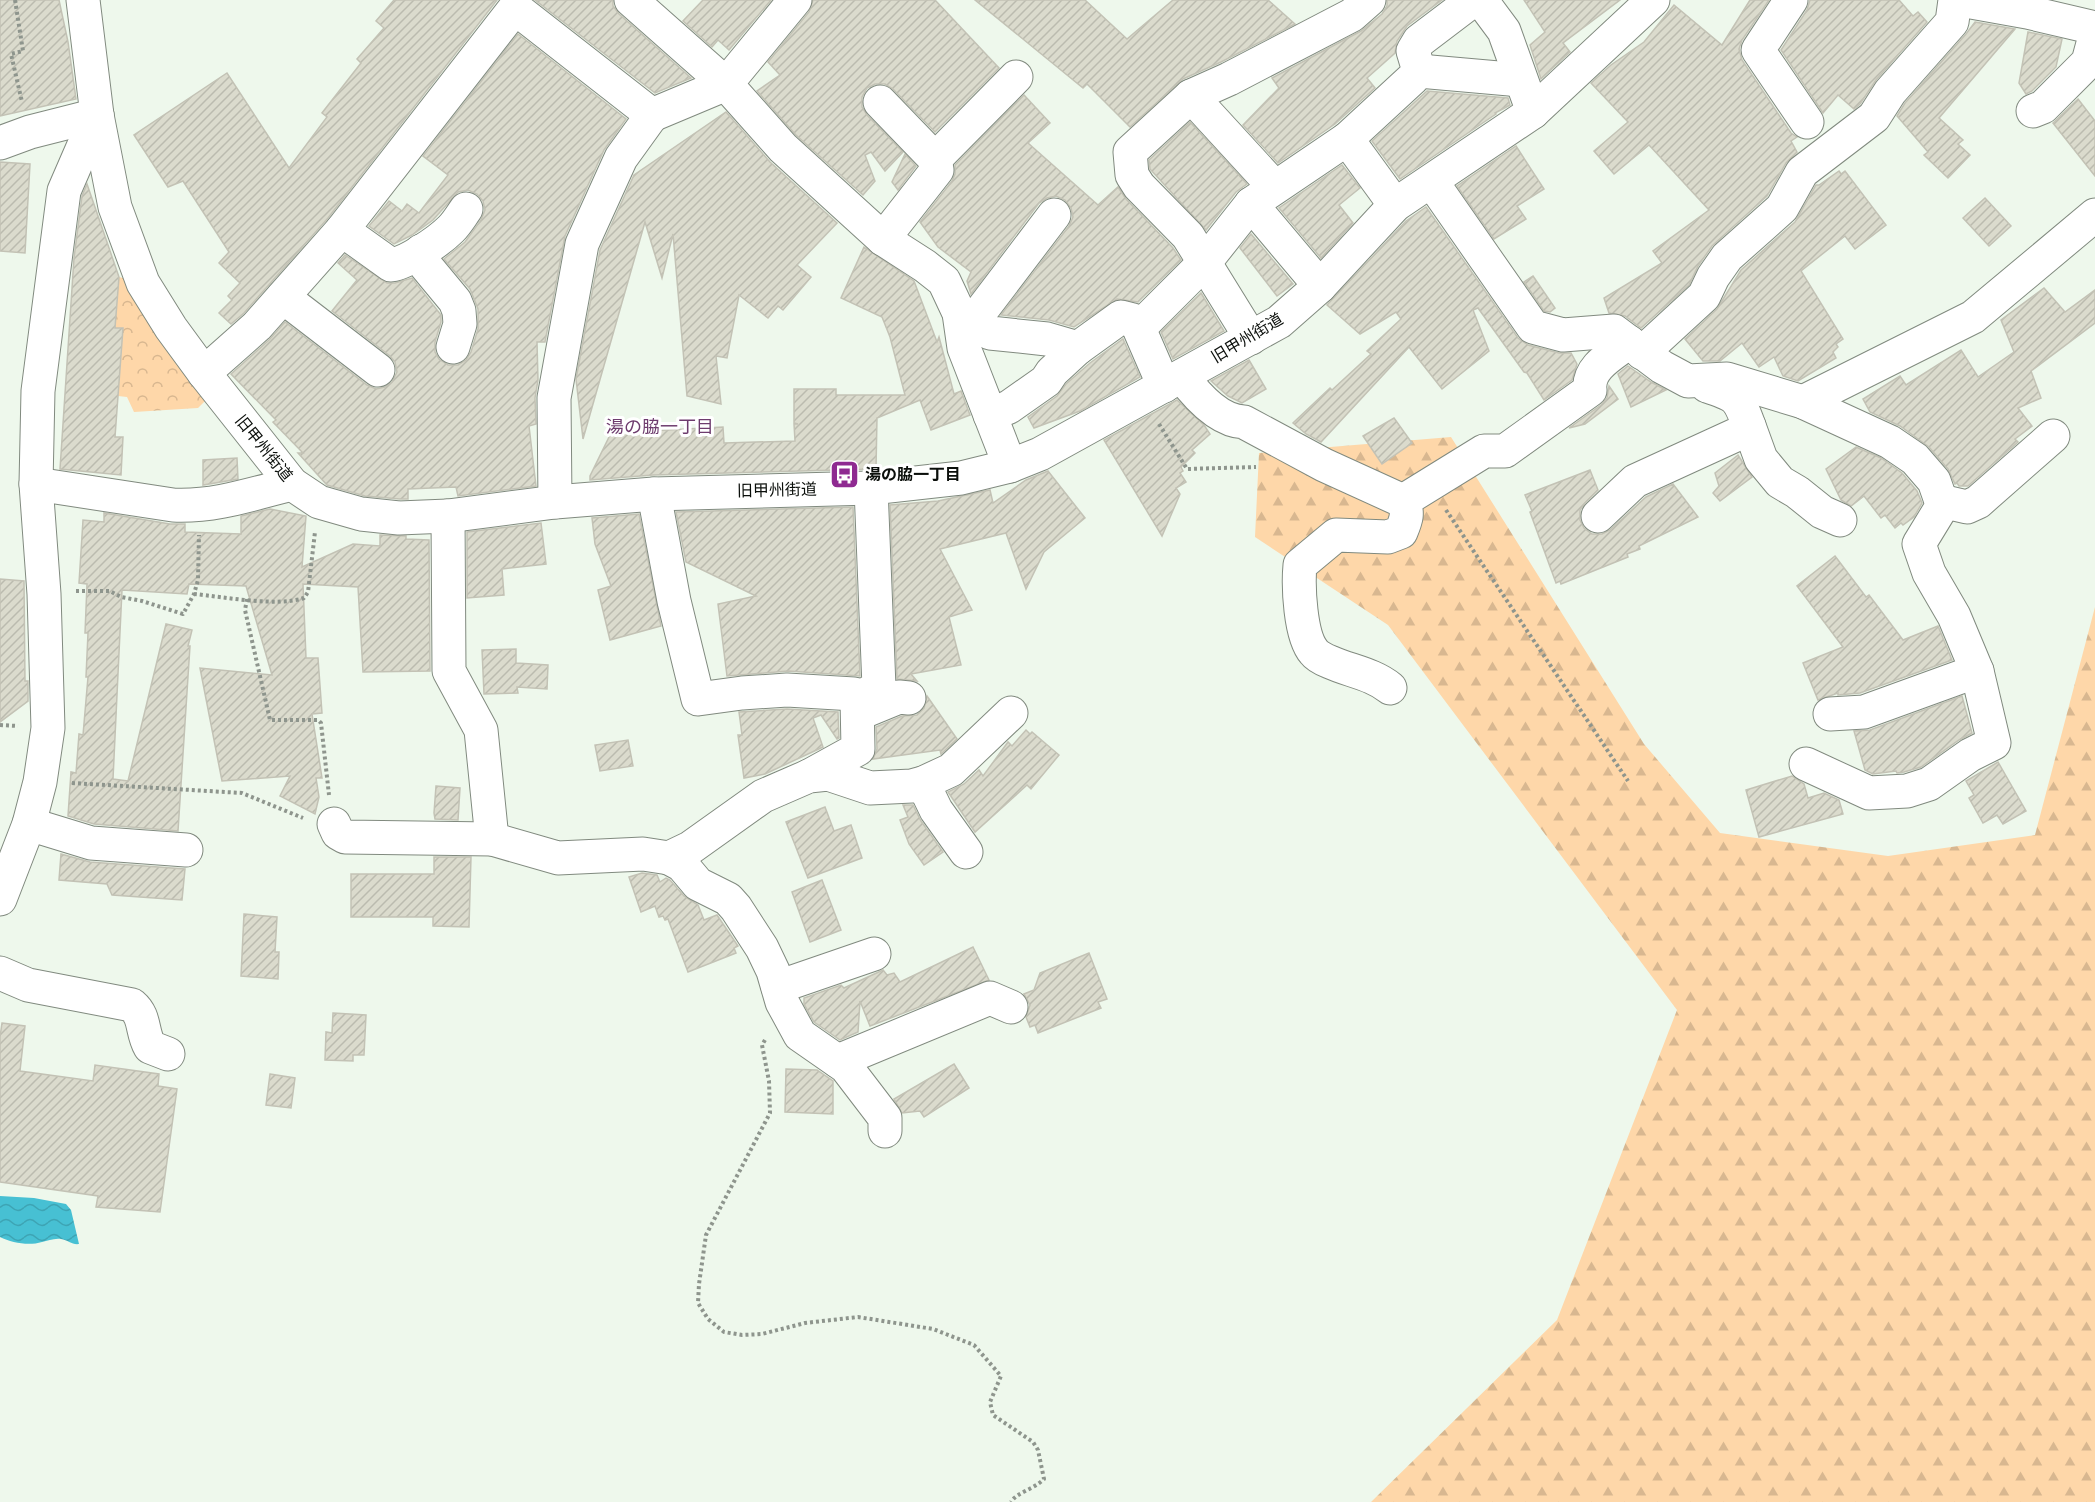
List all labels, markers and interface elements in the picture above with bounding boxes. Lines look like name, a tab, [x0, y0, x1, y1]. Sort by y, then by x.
street label: 旧甲州街道	[1207, 308, 1287, 368]
street label: 旧甲州街道	[230, 410, 298, 486]
district label: 湯の脇一丁目	[606, 414, 714, 439]
bus stop icon: 湯の脇一丁目	[828, 458, 860, 490]
place label: 湯の脇一丁目	[865, 463, 961, 486]
street label: 旧甲州街道	[737, 478, 817, 502]

